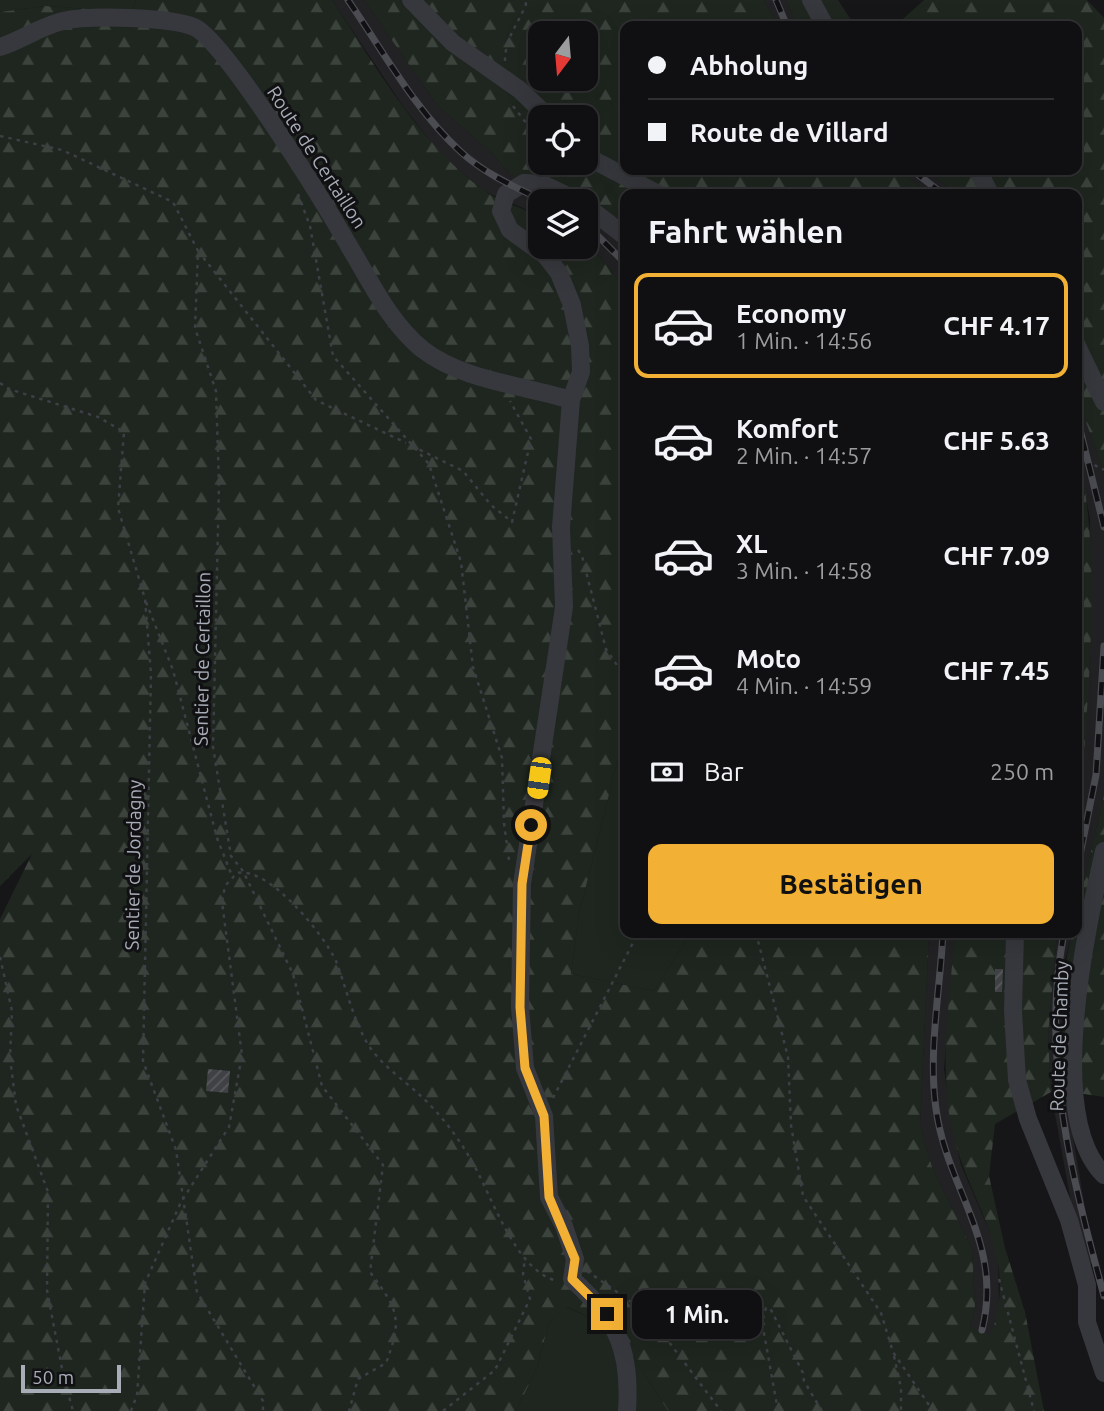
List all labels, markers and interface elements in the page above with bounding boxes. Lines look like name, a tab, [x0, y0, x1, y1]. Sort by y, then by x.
north arrow	[528, 21, 598, 91]
map controls	[528, 21, 598, 259]
text: Abholung	[690, 51, 808, 80]
street label: Route de Certaillon	[263, 82, 371, 232]
button: locate	[528, 105, 598, 175]
text: Route de Villard	[690, 118, 889, 147]
button: layers	[528, 189, 598, 259]
text: Fahrt wählen	[648, 213, 843, 249]
icon: car	[652, 294, 715, 357]
text: Economy	[736, 299, 846, 328]
text: CHF 4.17	[943, 311, 1050, 340]
text: 1 Min. · 14:56	[736, 328, 872, 353]
icon: car	[652, 409, 715, 472]
text: Komfort	[736, 414, 839, 443]
text: CHF 5.63	[943, 426, 1050, 455]
text: 2 Min. · 14:57	[736, 443, 872, 468]
icon: car	[652, 524, 715, 587]
text: XL	[736, 529, 767, 558]
text: CHF 7.09	[943, 541, 1050, 570]
text: 3 Min. · 14:58	[736, 558, 872, 583]
street label: Sentier de Certaillon	[189, 572, 215, 746]
icon: car	[652, 639, 715, 702]
text: Moto	[736, 644, 801, 673]
text: CHF 7.45	[943, 656, 1050, 685]
text: 4 Min. · 14:59	[736, 673, 872, 698]
icon: cash	[648, 753, 686, 791]
car	[526, 756, 553, 800]
text: Bar	[704, 757, 744, 786]
text: 250 m	[990, 759, 1054, 784]
street label: Sentier de Jordagny	[121, 779, 145, 951]
route start	[515, 809, 547, 841]
button: Bestätigen	[648, 844, 1054, 924]
street label: Route de Chamby	[1045, 960, 1073, 1112]
callout: 1 Min.	[632, 1290, 761, 1338]
route end	[591, 1298, 623, 1330]
text: 1 Min.	[665, 1302, 729, 1327]
scale bar	[21, 1362, 121, 1394]
text: 50 m	[32, 1366, 74, 1388]

